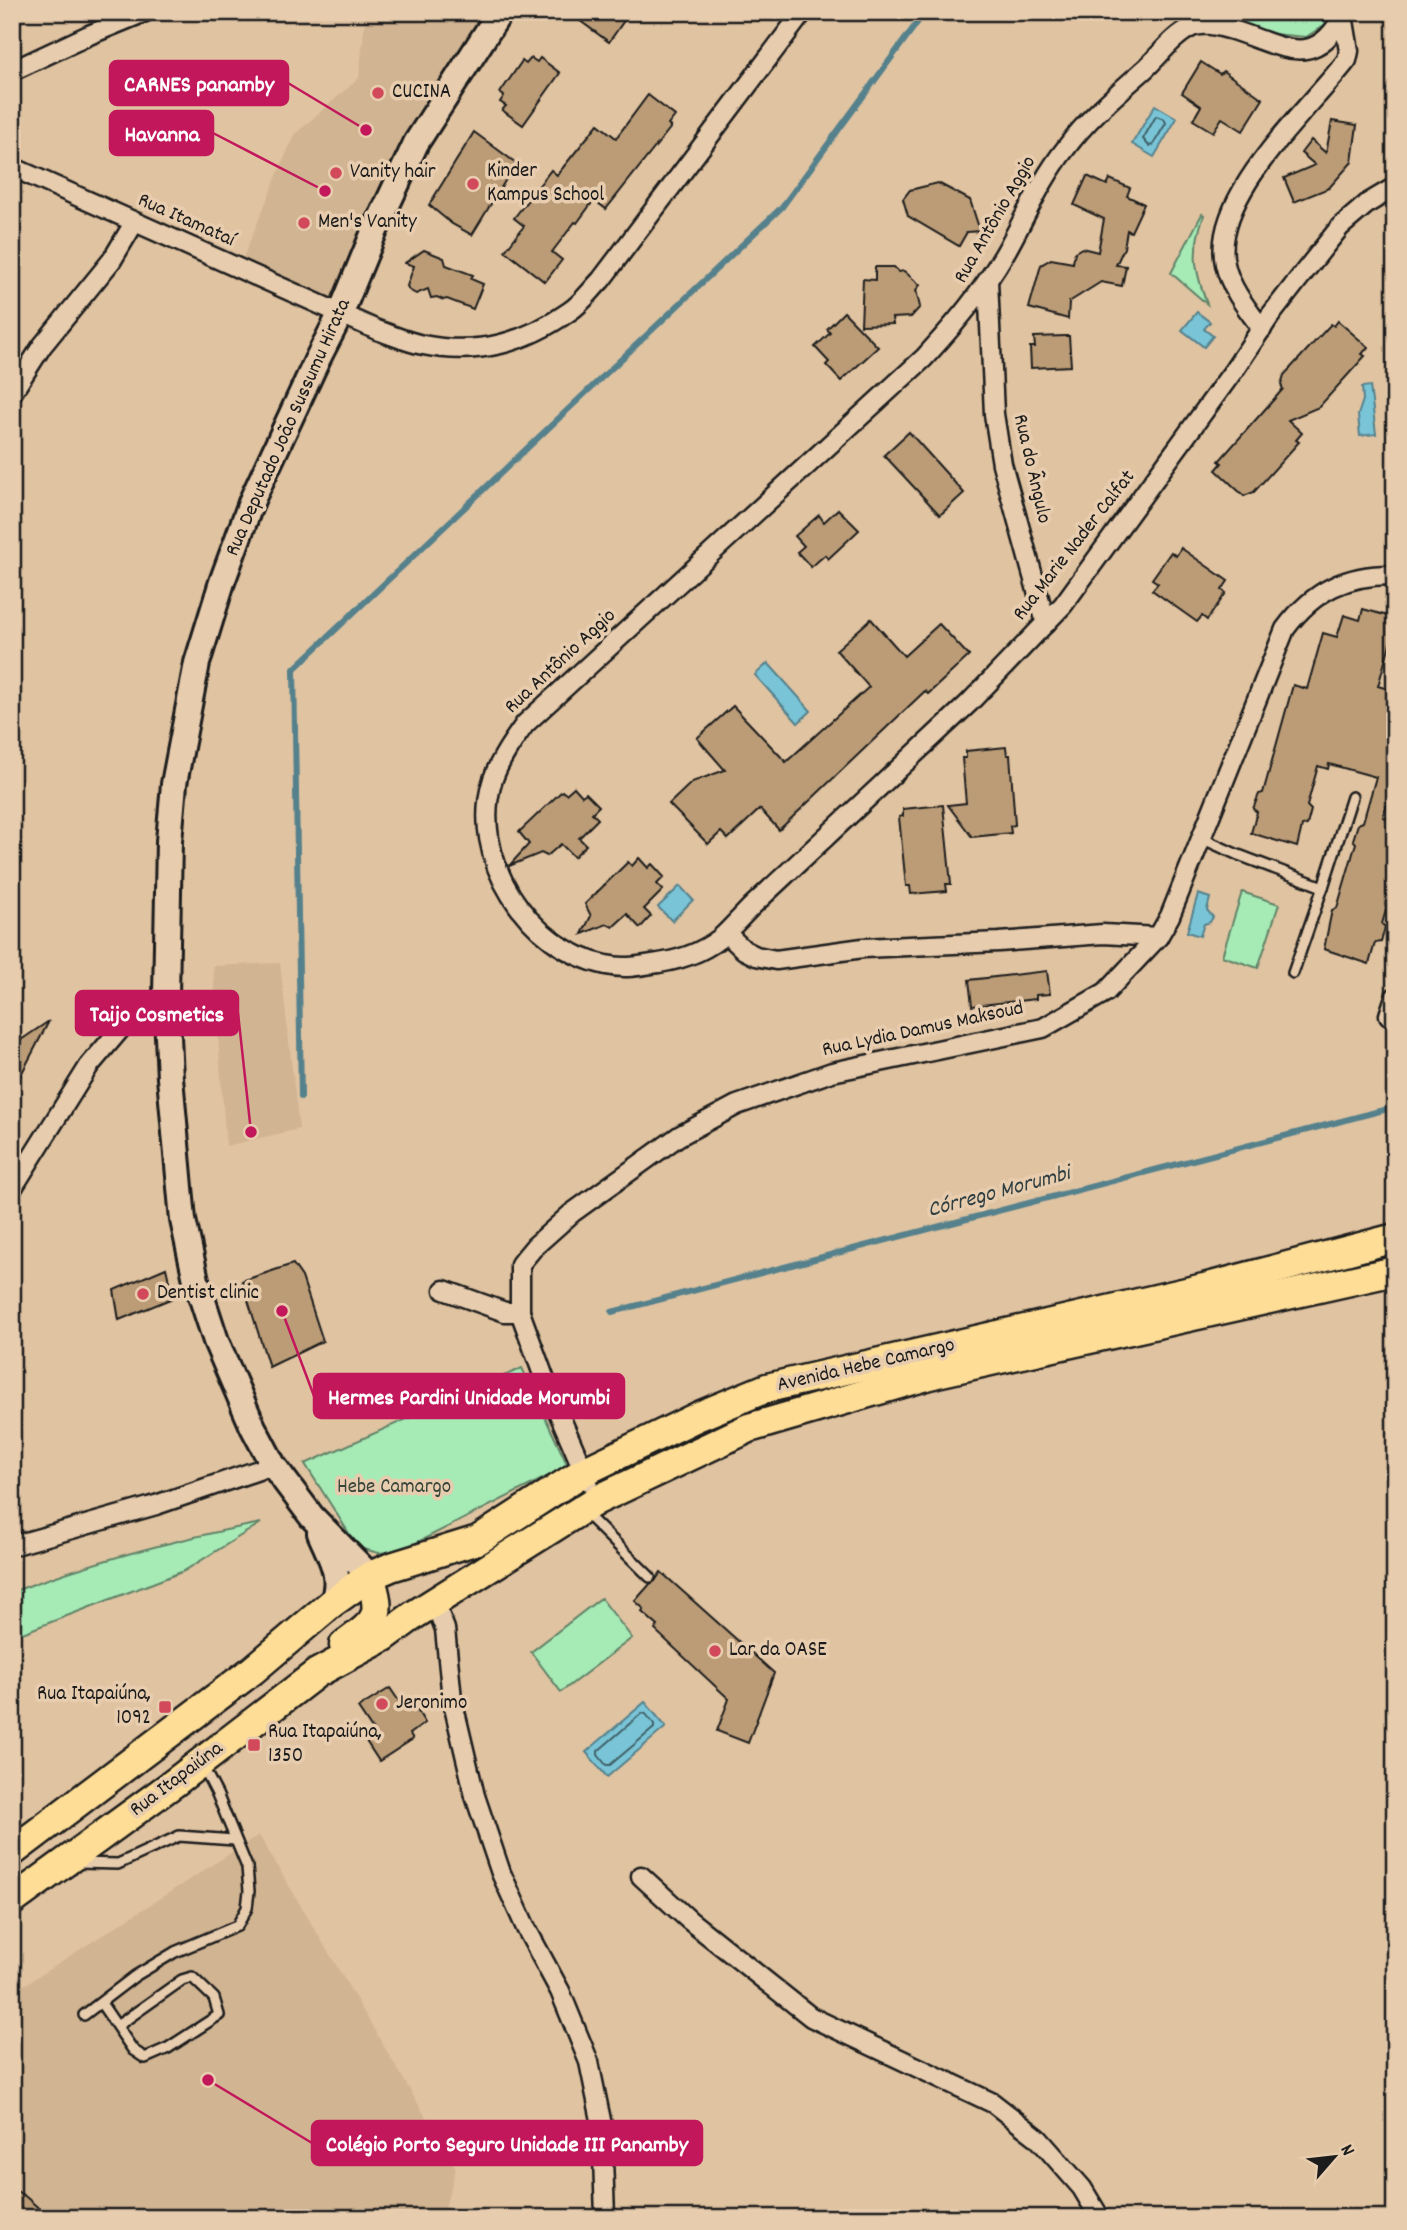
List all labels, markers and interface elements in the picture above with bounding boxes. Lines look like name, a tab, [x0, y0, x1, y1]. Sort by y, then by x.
callout: CARNES panamby	[110, 61, 288, 105]
text: CARNES panamby	[124, 70, 276, 103]
place label: CUCINA	[392, 78, 451, 108]
marker: CUCINA	[370, 85, 386, 101]
callout: Havanna	[110, 111, 213, 155]
text: Havanna	[125, 120, 201, 153]
street label: Rua Antônio Aggio	[947, 151, 1045, 289]
place label: Kinder Kampus School	[487, 157, 604, 211]
place label: Vanity hair	[350, 158, 436, 188]
marker: Vanity hair	[328, 165, 344, 181]
marker: Kinder Kampus School	[465, 176, 481, 192]
street label: Rua Itamataí	[132, 186, 241, 257]
place label: Men's Vanity	[318, 208, 417, 238]
marker: Men's Vanity	[296, 215, 312, 231]
street label: Rua Deputado João Sussumu Hirata	[219, 293, 360, 562]
street label: Rua do Ângulo	[1004, 412, 1058, 526]
street label: Rua Marie Nader Calfat	[1007, 464, 1144, 628]
street label: Rua Antônio Aggio	[498, 602, 624, 722]
callout: Taijo Cosmetics	[76, 991, 238, 1035]
street label: Rua Lydia Damus Maksoud	[820, 994, 1026, 1066]
text: Taijo Cosmetics	[90, 1000, 225, 1033]
water label: Córrego Morumbi	[924, 1157, 1078, 1228]
place label: Dentist clinic	[157, 1279, 259, 1309]
marker: Dentist clinic	[135, 1286, 151, 1302]
street label: Avenida Hebe Camargo	[774, 1331, 958, 1401]
callout: Hermes Pardini Unidade Morumbi	[314, 1374, 624, 1418]
text: Hermes Pardini Unidade Morumbi	[328, 1383, 611, 1416]
park label: Hebe Camargo	[337, 1473, 451, 1503]
place label: Lar da OASE	[729, 1636, 827, 1666]
marker: Lar da OASE	[707, 1643, 723, 1659]
place label: Rua Itapaiúna, 1092	[37, 1680, 151, 1734]
place label: Jeronimo	[396, 1689, 467, 1719]
marker: Jeronimo	[374, 1696, 390, 1712]
marker: Rua Itapaiúna, 1092	[157, 1699, 173, 1715]
place label: Rua Itapaiúna, 1350	[268, 1718, 382, 1772]
street label: Rua Itapaiúna	[124, 1734, 231, 1825]
marker: Rua Itapaiúna, 1350	[246, 1737, 262, 1753]
callout: Colégio Porto Seguro Unidade III Panamby	[312, 2121, 702, 2165]
north arrow	[1298, 2122, 1368, 2192]
text: Colégio Porto Seguro Unidade III Panamby	[326, 2130, 690, 2163]
text: N	[1332, 2140, 1360, 2161]

